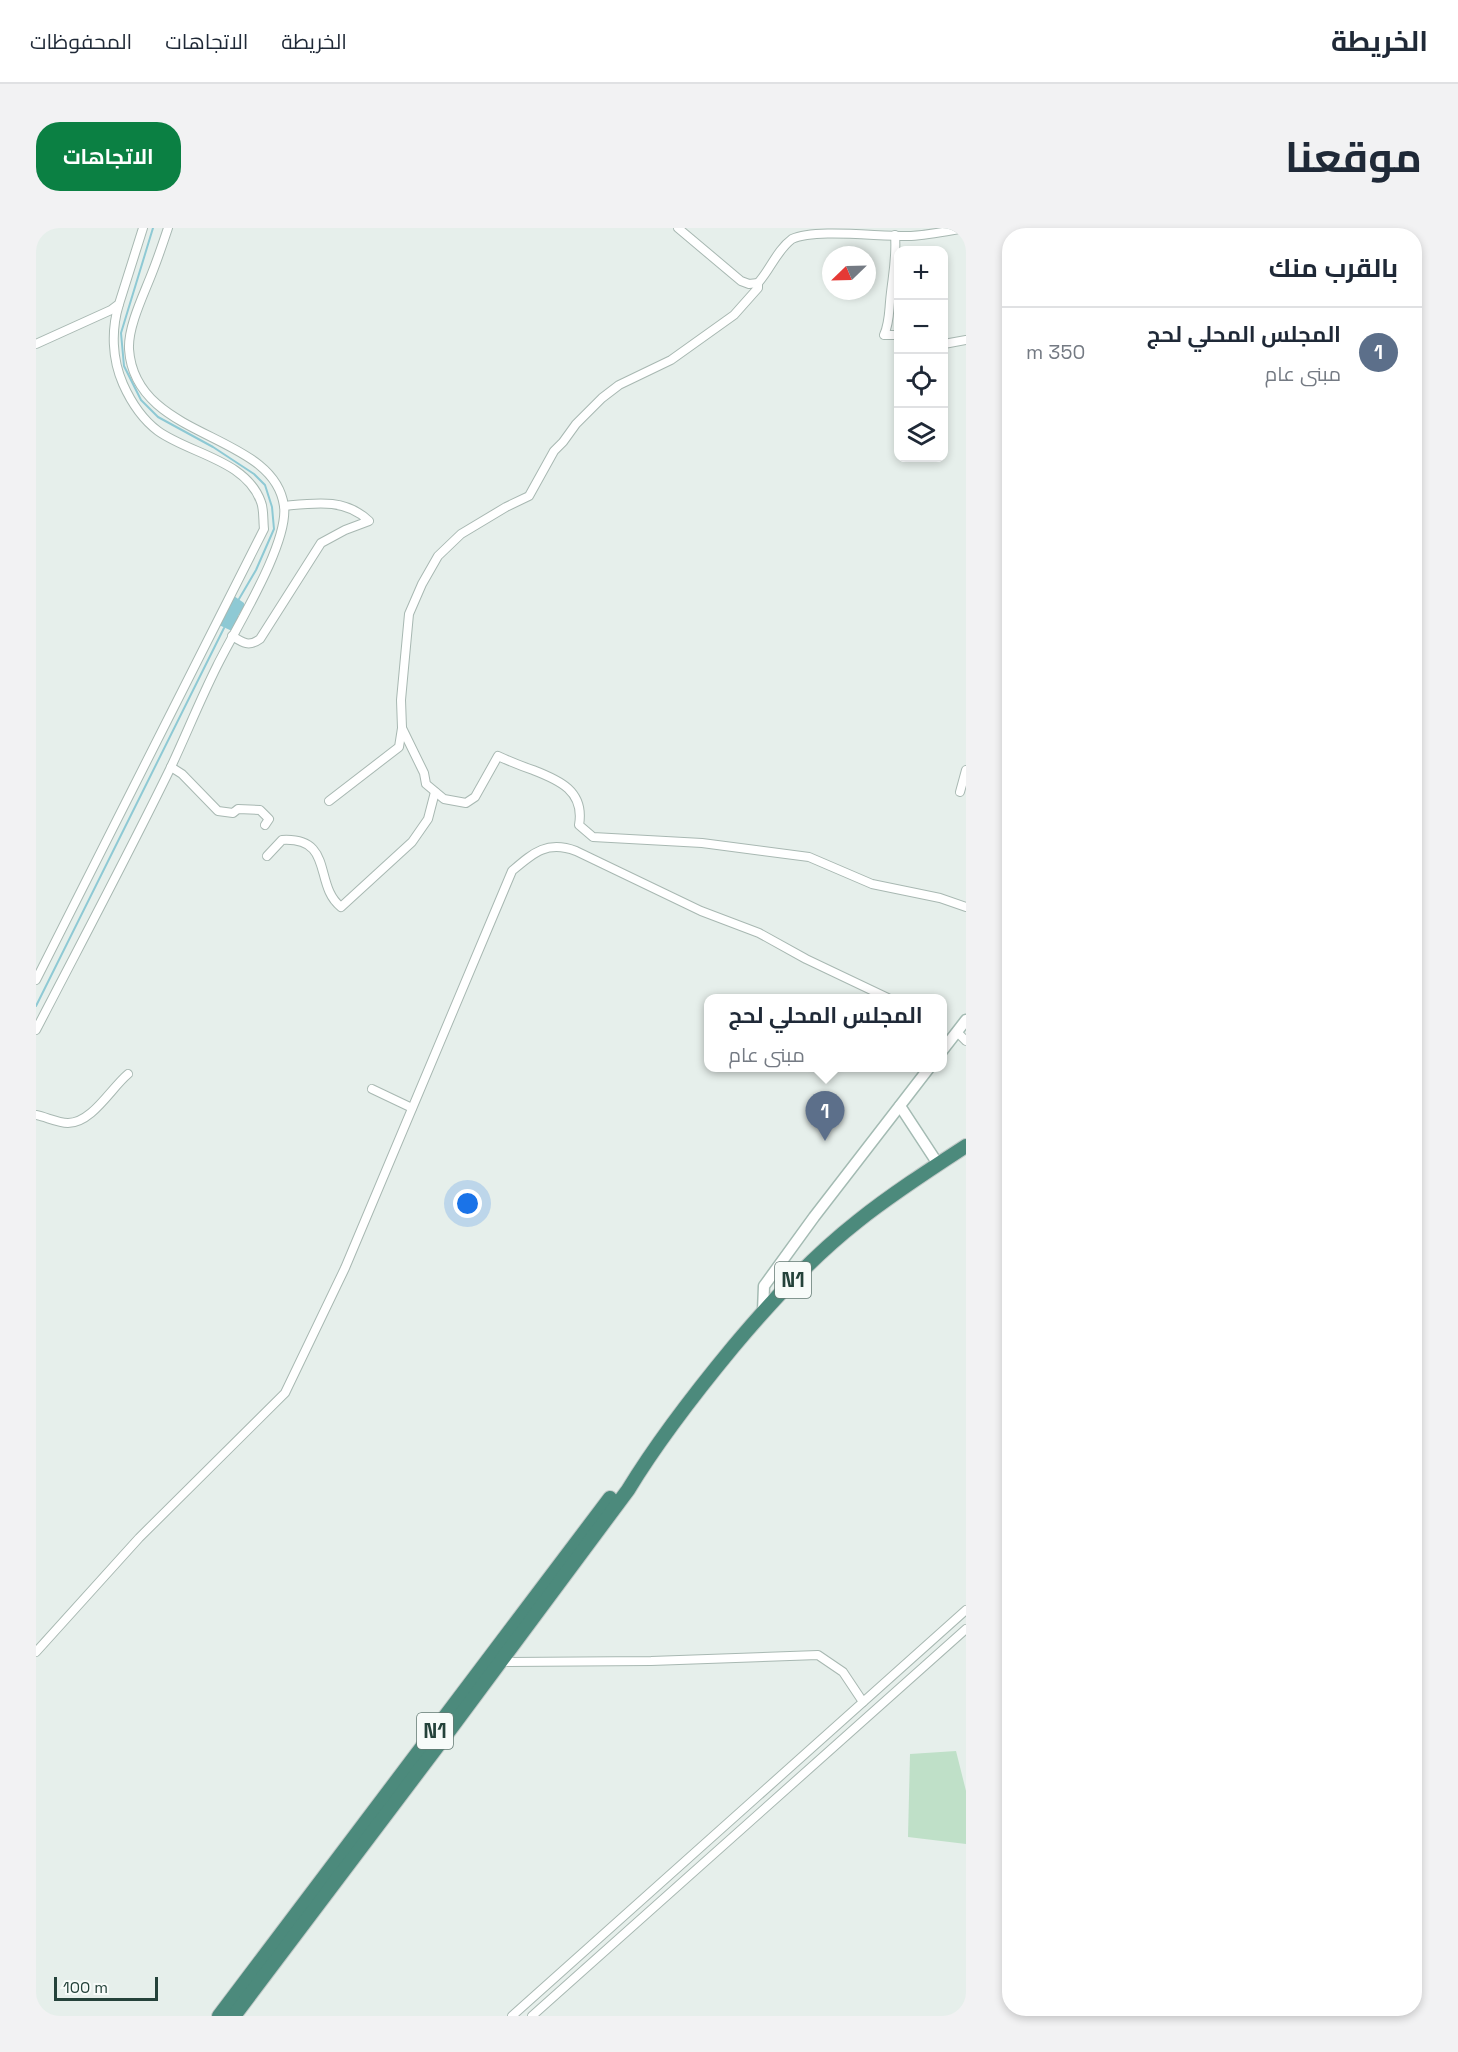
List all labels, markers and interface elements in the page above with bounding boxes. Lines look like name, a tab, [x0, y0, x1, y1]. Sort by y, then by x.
text: الخريطة	[1331, 23, 1428, 59]
text: المحفوظات	[30, 28, 132, 55]
text: الاتجاهات	[165, 28, 248, 55]
text: الخريطة	[281, 28, 347, 55]
button: الاتجاهات	[36, 122, 181, 191]
text: موقعنا	[1285, 131, 1422, 184]
north arrow	[822, 246, 876, 300]
map controls	[894, 246, 948, 462]
button: +	[894, 246, 948, 300]
text: بالقرب منك	[1269, 251, 1398, 285]
button: −	[894, 300, 948, 354]
text: المجلس المحلي لحج	[1147, 320, 1341, 348]
text: 350 m	[1026, 339, 1085, 365]
text: 1	[1374, 339, 1383, 365]
button: locate	[894, 354, 948, 408]
text: مبنى عام	[1265, 361, 1341, 387]
button: layers	[894, 408, 948, 462]
popup	[704, 994, 947, 1072]
text: المجلس المحلي لحج	[728, 1001, 923, 1029]
text: مبنى عام	[728, 1042, 805, 1068]
pin: 1	[806, 1092, 844, 1141]
your location	[453, 1189, 482, 1218]
road number: N1	[775, 1262, 811, 1298]
road number: N1	[417, 1713, 453, 1749]
scale bar	[54, 1974, 158, 2002]
text: 100 m	[63, 1977, 108, 1998]

